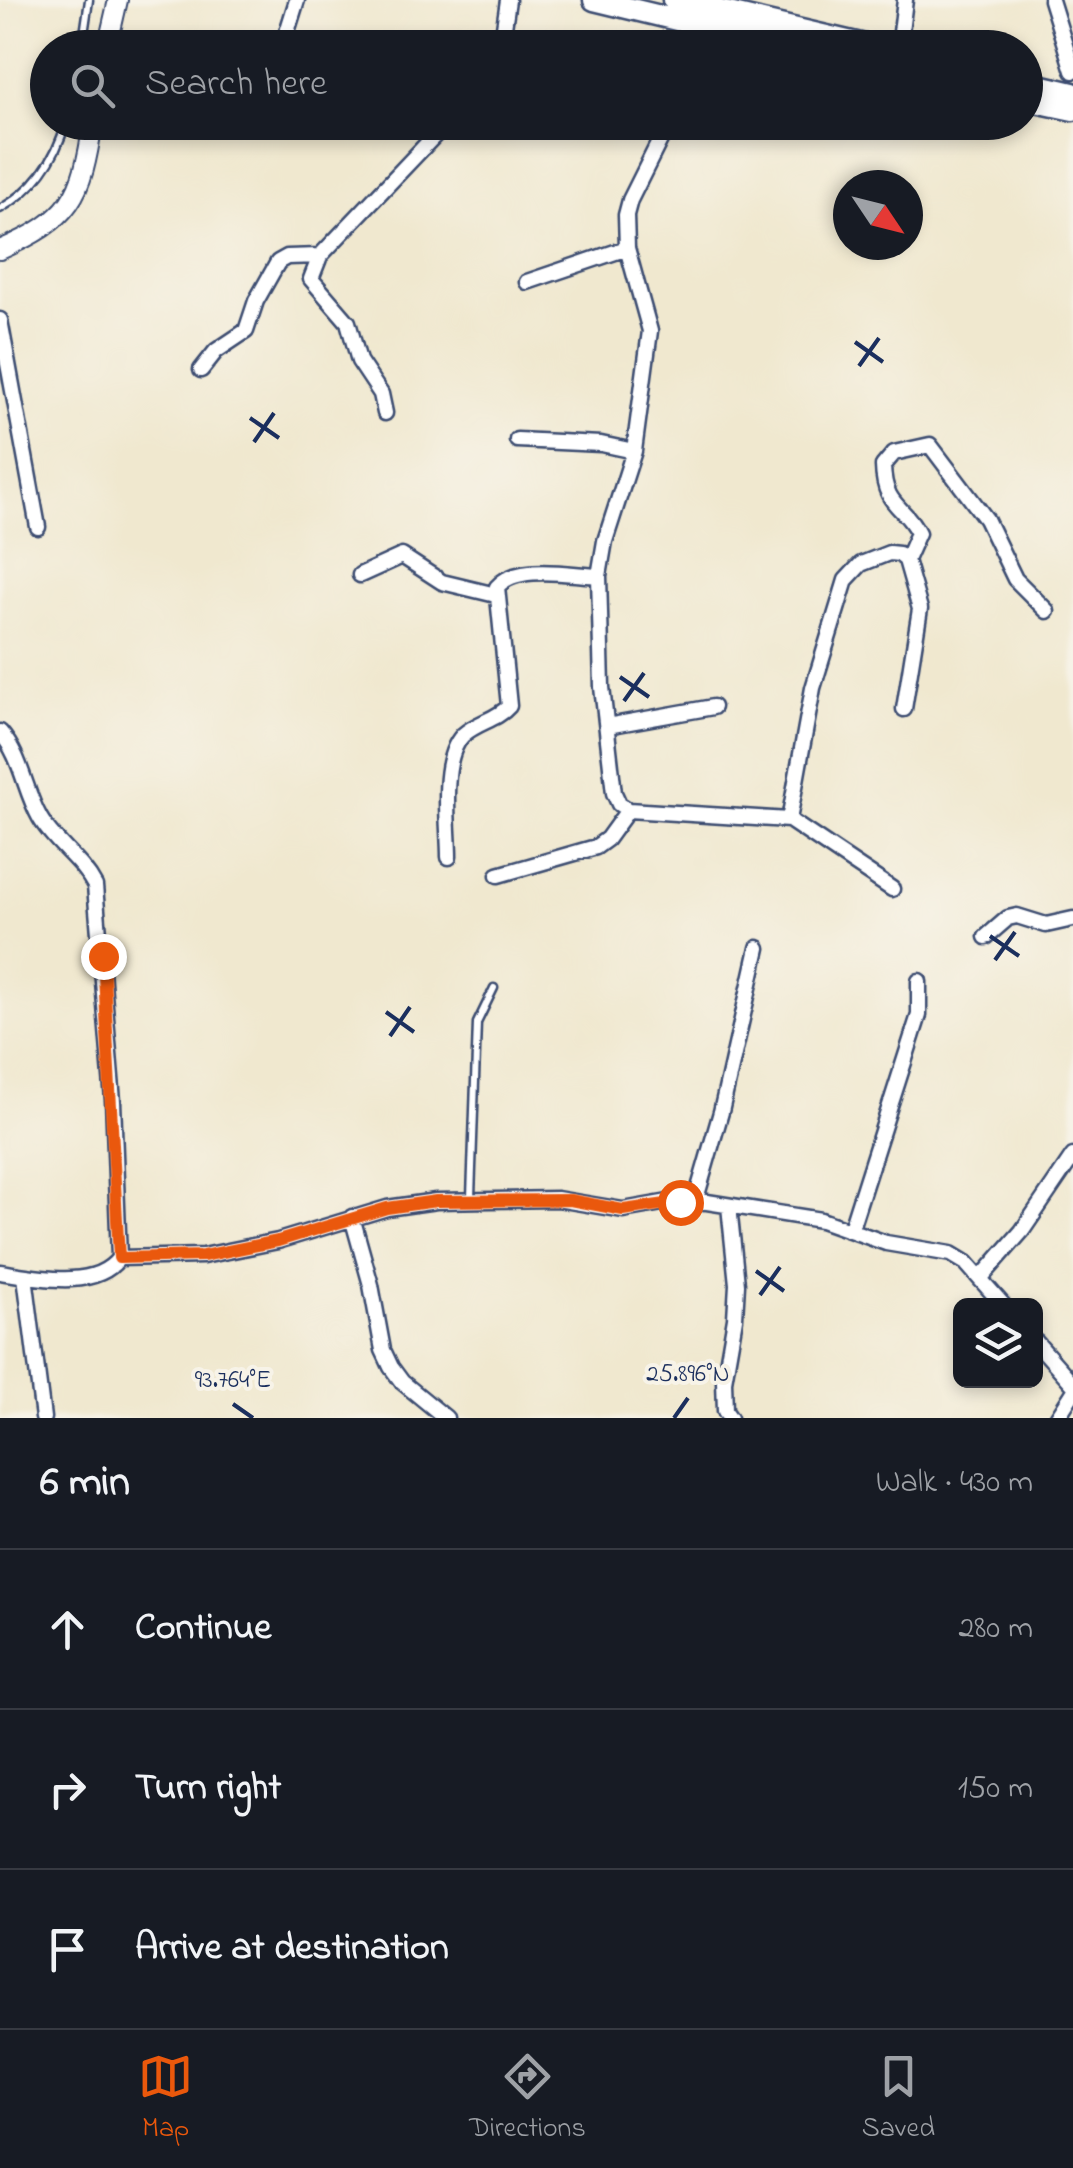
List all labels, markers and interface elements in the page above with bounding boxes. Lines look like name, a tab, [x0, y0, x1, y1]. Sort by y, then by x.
search box	[30, 30, 1043, 140]
text: Search here	[145, 57, 327, 113]
icon: search	[65, 58, 120, 113]
north arrow	[833, 170, 923, 260]
route end	[81, 934, 127, 980]
route start	[658, 1180, 704, 1226]
map controls	[953, 1298, 1043, 1388]
button: layers	[953, 1298, 1043, 1388]
text: 25.896°N	[646, 1357, 730, 1393]
text: 93.764°E	[195, 1363, 271, 1399]
text: 6 min	[40, 1453, 130, 1514]
text: Walk · 430 m	[876, 1460, 1033, 1507]
text: Continue	[135, 1601, 271, 1657]
icon: ahead	[40, 1602, 95, 1657]
text: 280 m	[958, 1606, 1033, 1653]
text: Turn right	[135, 1761, 281, 1817]
icon: right	[40, 1762, 95, 1817]
text: 150 m	[958, 1766, 1033, 1813]
text: Arrive at destination	[135, 1921, 449, 1977]
icon: arrive	[40, 1922, 95, 1977]
tab: Map	[138, 2049, 193, 2150]
tab: Directions	[469, 2049, 586, 2150]
tab: Saved	[862, 2049, 935, 2150]

